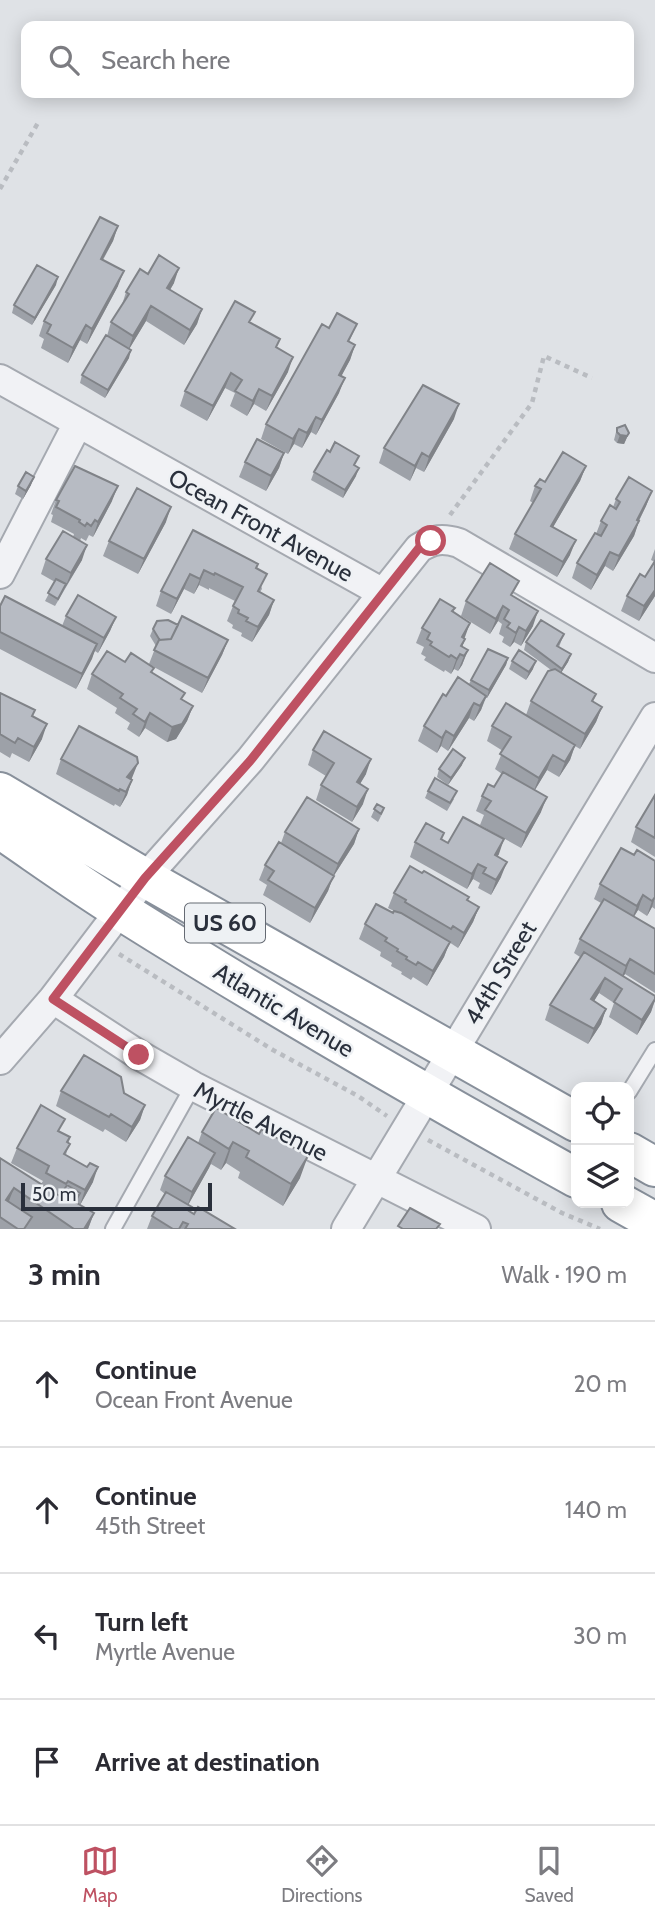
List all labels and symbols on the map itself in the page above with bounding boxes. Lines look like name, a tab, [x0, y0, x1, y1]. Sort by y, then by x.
street label: Ocean Front Avenue	[164, 462, 358, 588]
route start	[415, 525, 446, 556]
road number: US 60	[185, 904, 265, 942]
street label: 44th Street	[458, 916, 542, 1030]
street label: Atlantic Avenue	[209, 957, 359, 1063]
route end	[123, 1039, 154, 1070]
street label: Myrtle Avenue	[189, 1075, 333, 1167]
scale bar	[21, 1180, 212, 1212]

